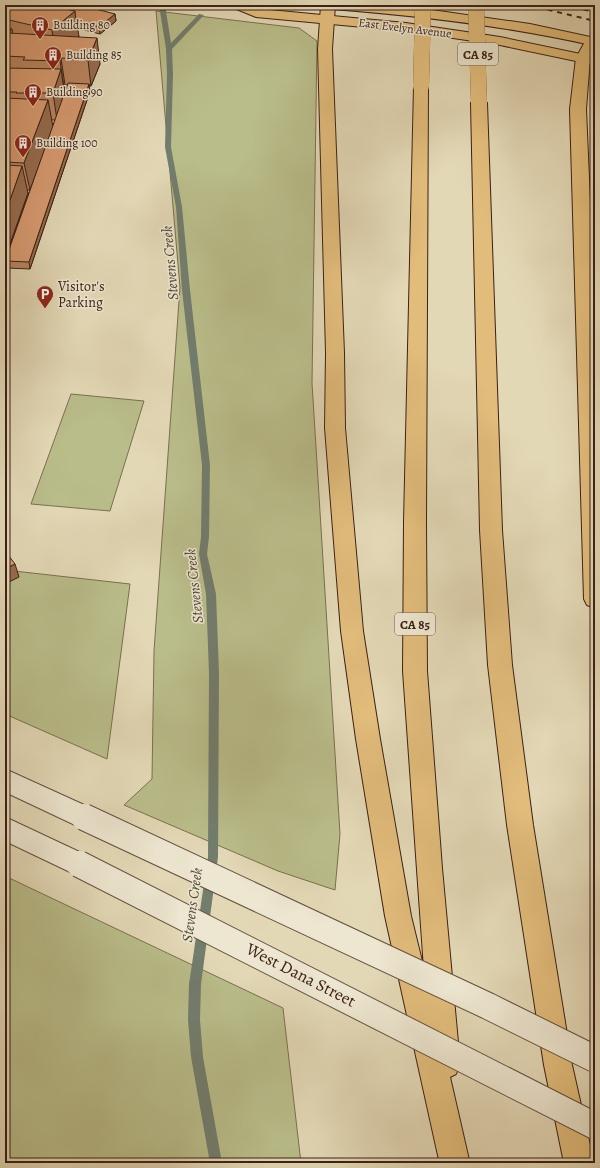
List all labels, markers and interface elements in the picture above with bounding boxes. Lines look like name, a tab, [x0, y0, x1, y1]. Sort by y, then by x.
street label: East Evelyn Avenue	[357, 14, 453, 42]
building icon: Building 80	[30, 15, 50, 40]
place label: Building 80	[53, 17, 110, 33]
road number: CA 85	[458, 43, 498, 65]
building icon: Building 85	[43, 45, 63, 70]
place label: Building 85	[66, 47, 122, 63]
building icon: Building 90	[23, 82, 43, 107]
place label: Building 90	[46, 84, 103, 100]
building icon: Building 100	[13, 133, 33, 158]
place label: Building 100	[36, 135, 98, 151]
water label: Stevens Creek	[157, 225, 183, 301]
place label: Visitor's Parking	[57, 277, 105, 312]
parking icon: Visitor's Parking	[35, 284, 55, 309]
water label: Stevens Creek	[180, 547, 208, 624]
road number: CA 85	[395, 613, 435, 635]
water label: Stevens Creek	[177, 866, 207, 943]
street label: West Dana Street	[241, 937, 360, 1013]

